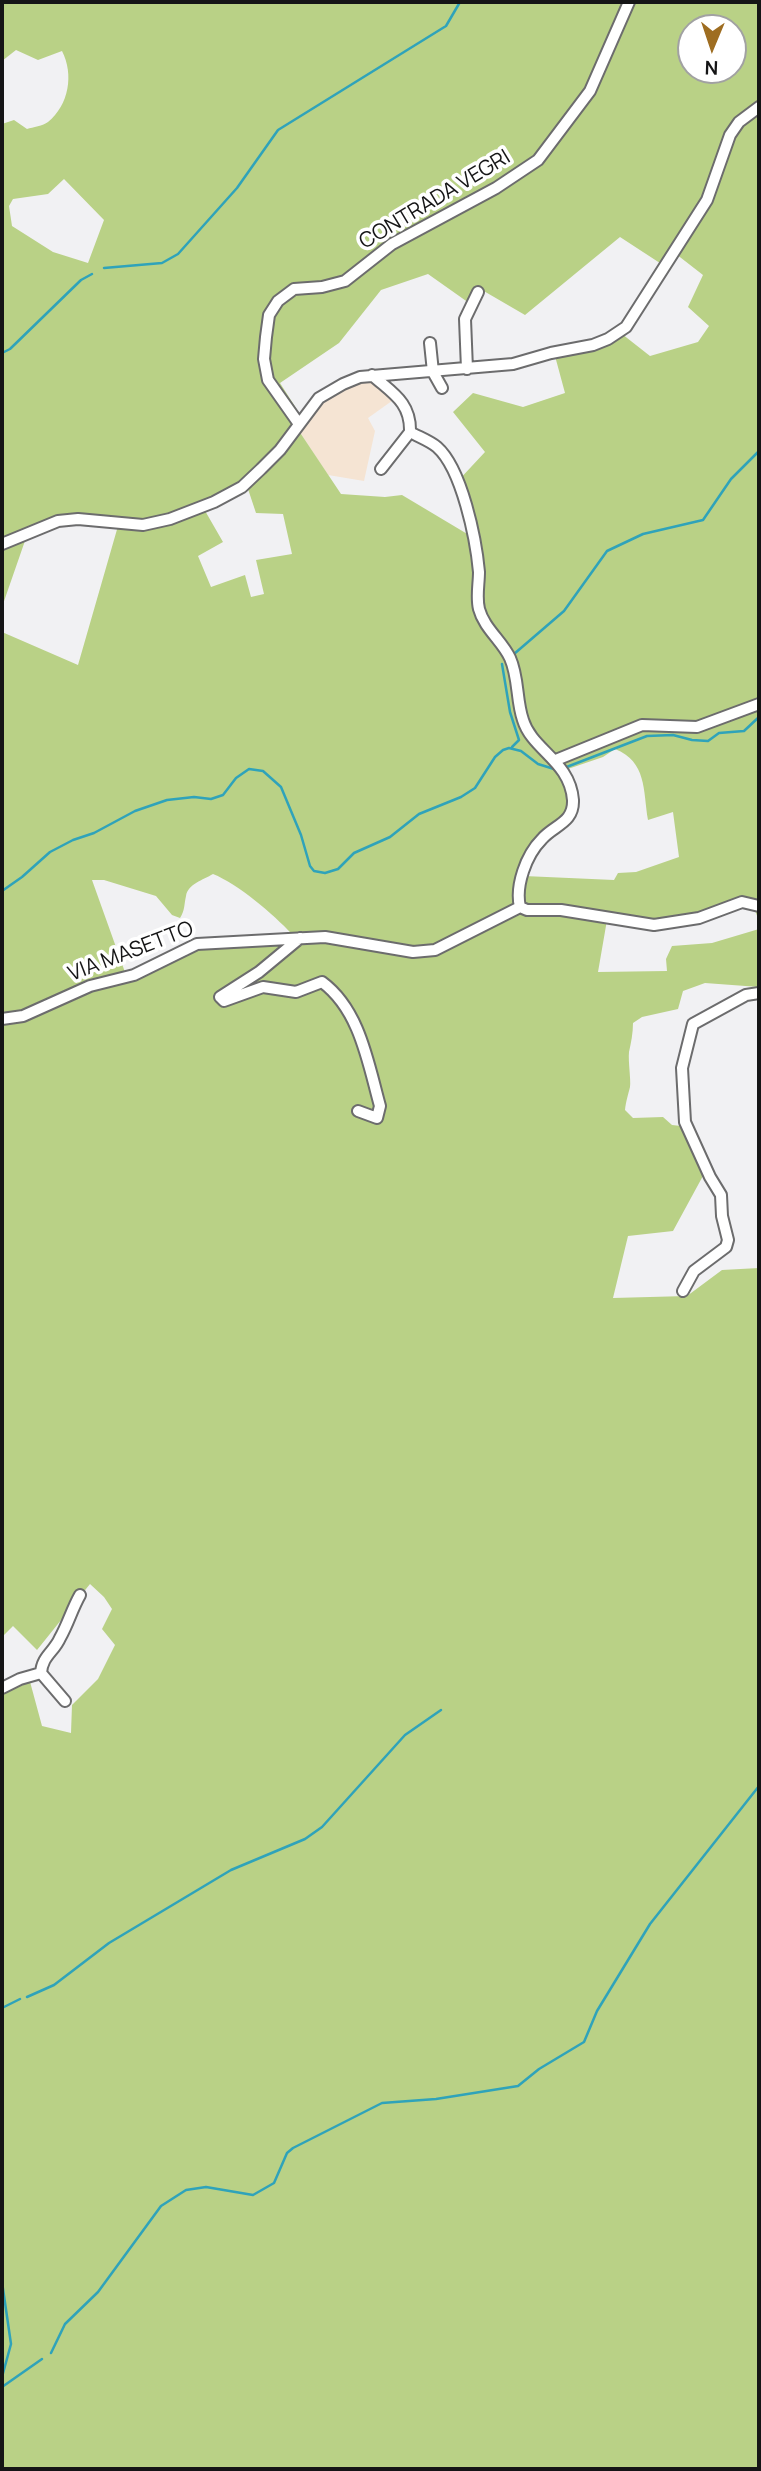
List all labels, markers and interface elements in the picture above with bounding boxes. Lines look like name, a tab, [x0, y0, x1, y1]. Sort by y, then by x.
north arrow	[677, 14, 747, 84]
text: N	[704, 55, 719, 81]
street label: CONTRADA VEGRI	[355, 145, 515, 255]
street label: VIA MASETTO	[65, 917, 197, 987]

